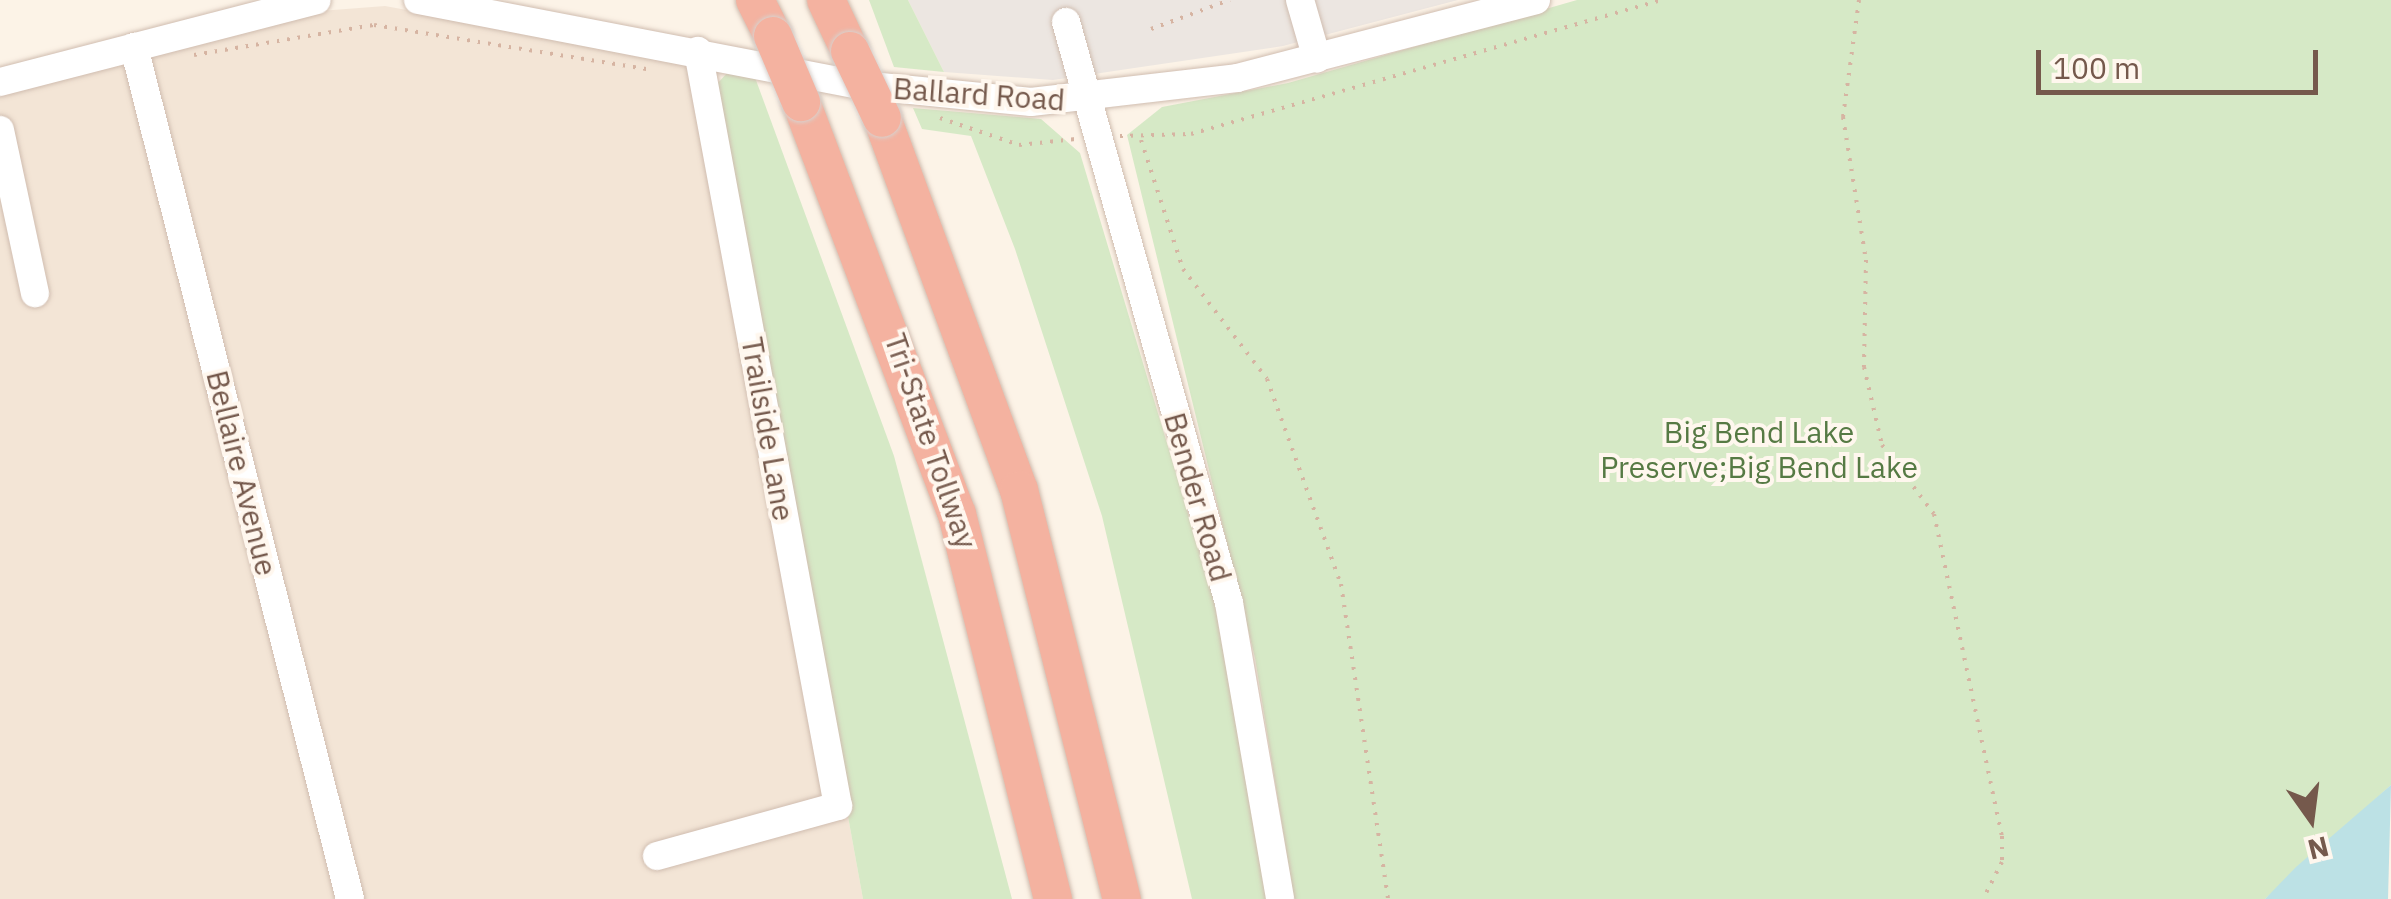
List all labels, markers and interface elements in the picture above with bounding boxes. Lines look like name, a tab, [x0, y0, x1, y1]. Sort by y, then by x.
scale bar	[2041, 30, 2324, 92]
text: 100 m	[2053, 48, 2140, 87]
street label: Ballard Road	[892, 70, 1066, 118]
street label: Tri-State Tollway	[877, 329, 985, 553]
street label: Trailside Lane	[734, 334, 802, 524]
street label: Bellaire Avenue	[199, 367, 285, 579]
street label: Bender Road	[1157, 408, 1239, 586]
park label: Big Bend Lake Preserve;Big Bend Lake	[1600, 414, 1918, 484]
north arrow	[2261, 769, 2361, 869]
text: N	[2304, 828, 2333, 869]

